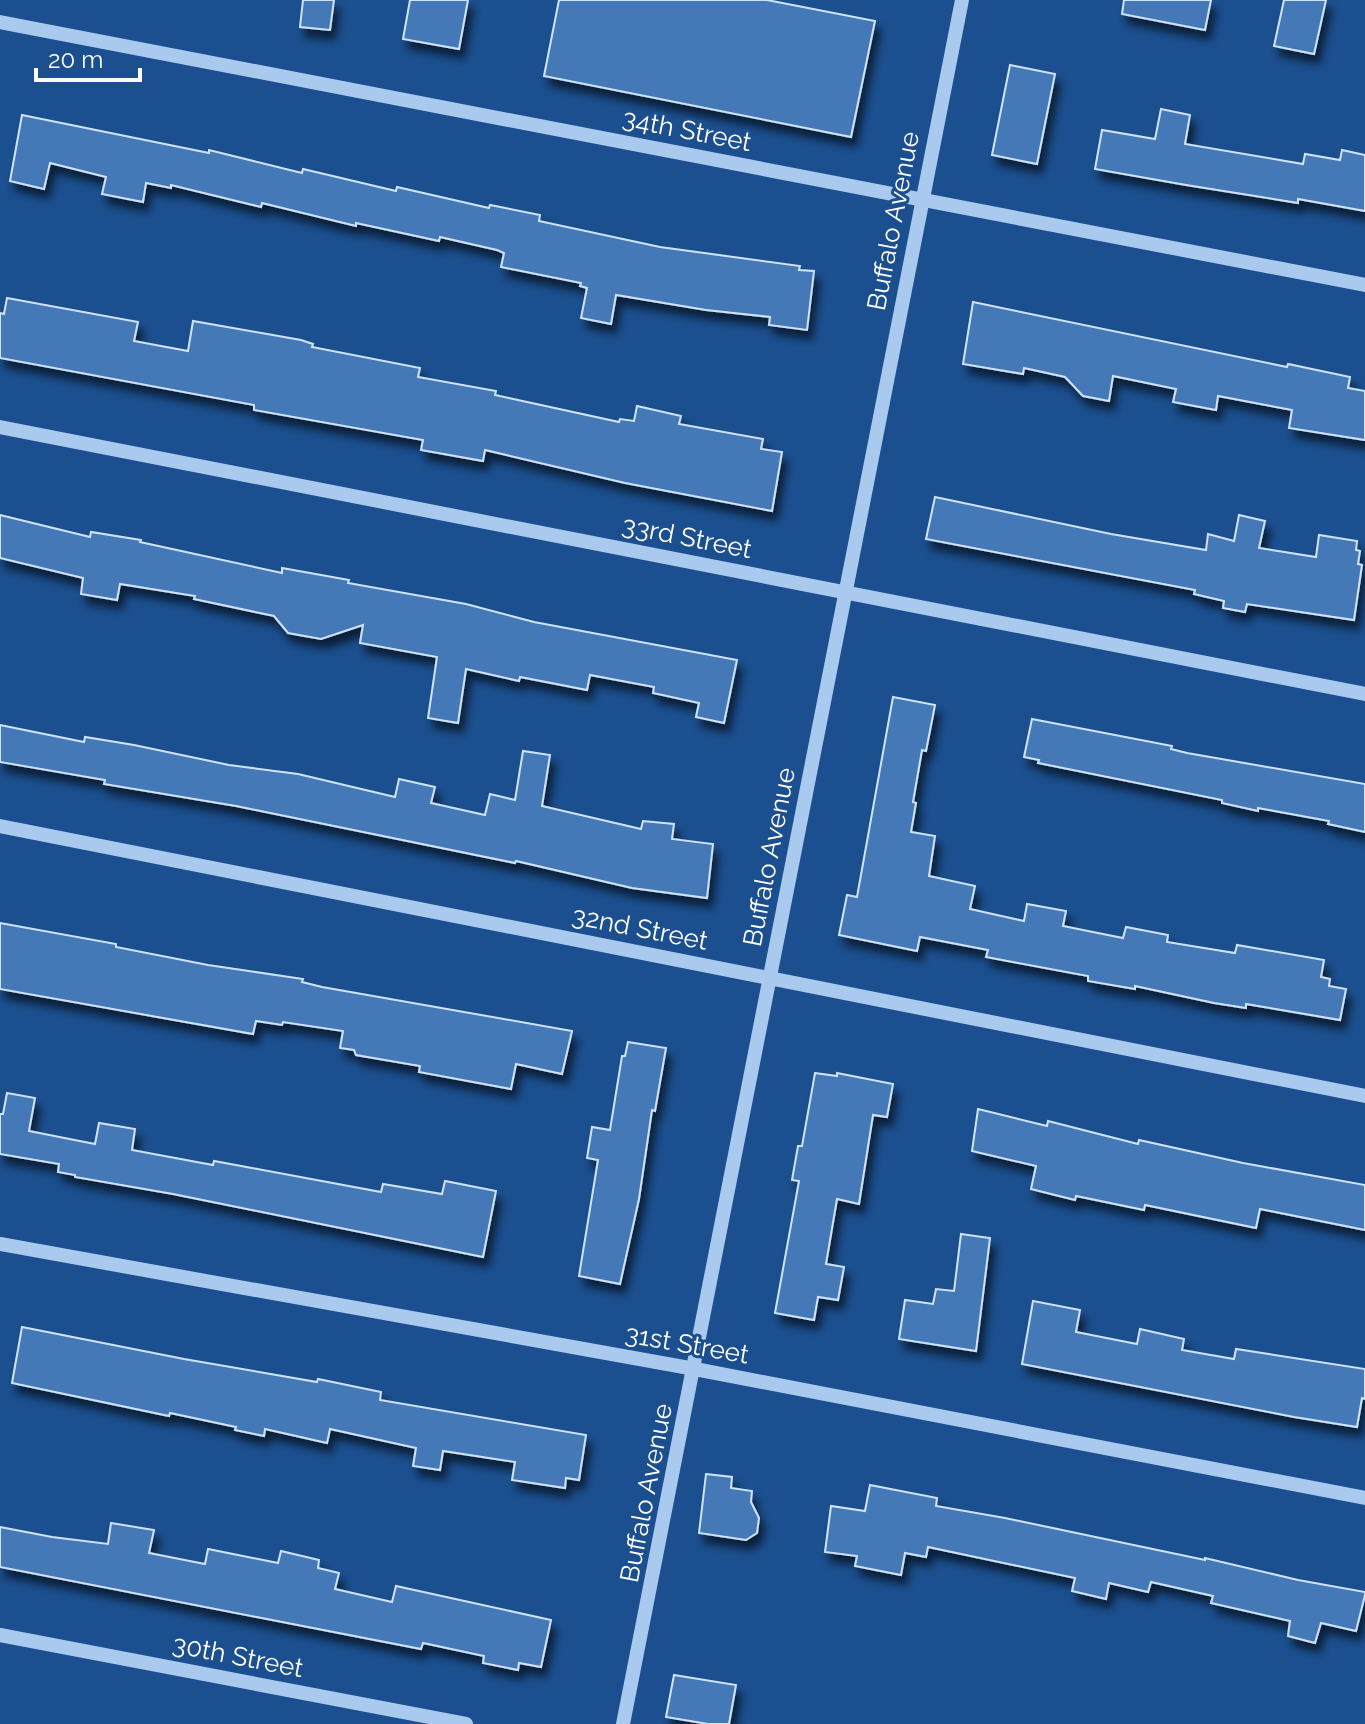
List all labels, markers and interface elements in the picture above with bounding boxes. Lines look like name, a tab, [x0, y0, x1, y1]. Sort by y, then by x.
scale bar	[36, 32, 140, 82]
text: 20 m	[48, 45, 103, 74]
street label: 34th Street	[620, 103, 754, 157]
street label: Buffalo Avenue	[861, 129, 925, 313]
street label: 33rd Street	[620, 510, 755, 564]
street label: Buffalo Avenue	[737, 765, 801, 949]
street label: 32nd Street	[570, 900, 711, 956]
street label: 31st Street	[623, 1318, 751, 1370]
street label: Buffalo Avenue	[614, 1401, 678, 1585]
street label: 30th Street	[170, 1629, 306, 1683]

